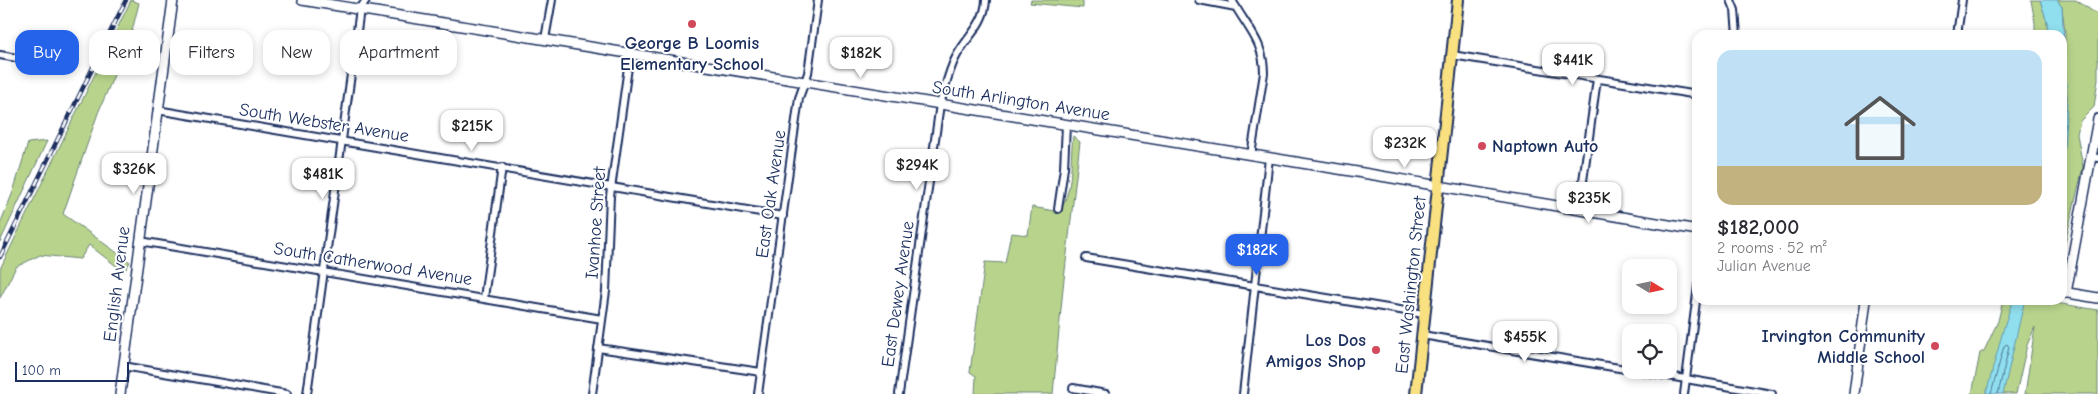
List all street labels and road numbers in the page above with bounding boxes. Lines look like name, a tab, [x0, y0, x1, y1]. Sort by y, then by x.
street label: South Arlington Avenue	[931, 77, 1111, 125]
street label: South Webster Avenue	[238, 99, 410, 147]
street label: East Oak Avenue	[752, 129, 790, 259]
street label: Ivanhoe Street	[582, 165, 610, 280]
street label: East Washington Street	[1391, 194, 1431, 375]
street label: East Dewey Avenue	[877, 220, 919, 368]
street label: English Avenue	[99, 225, 135, 343]
street label: South Catherwood Avenue	[272, 238, 474, 290]

